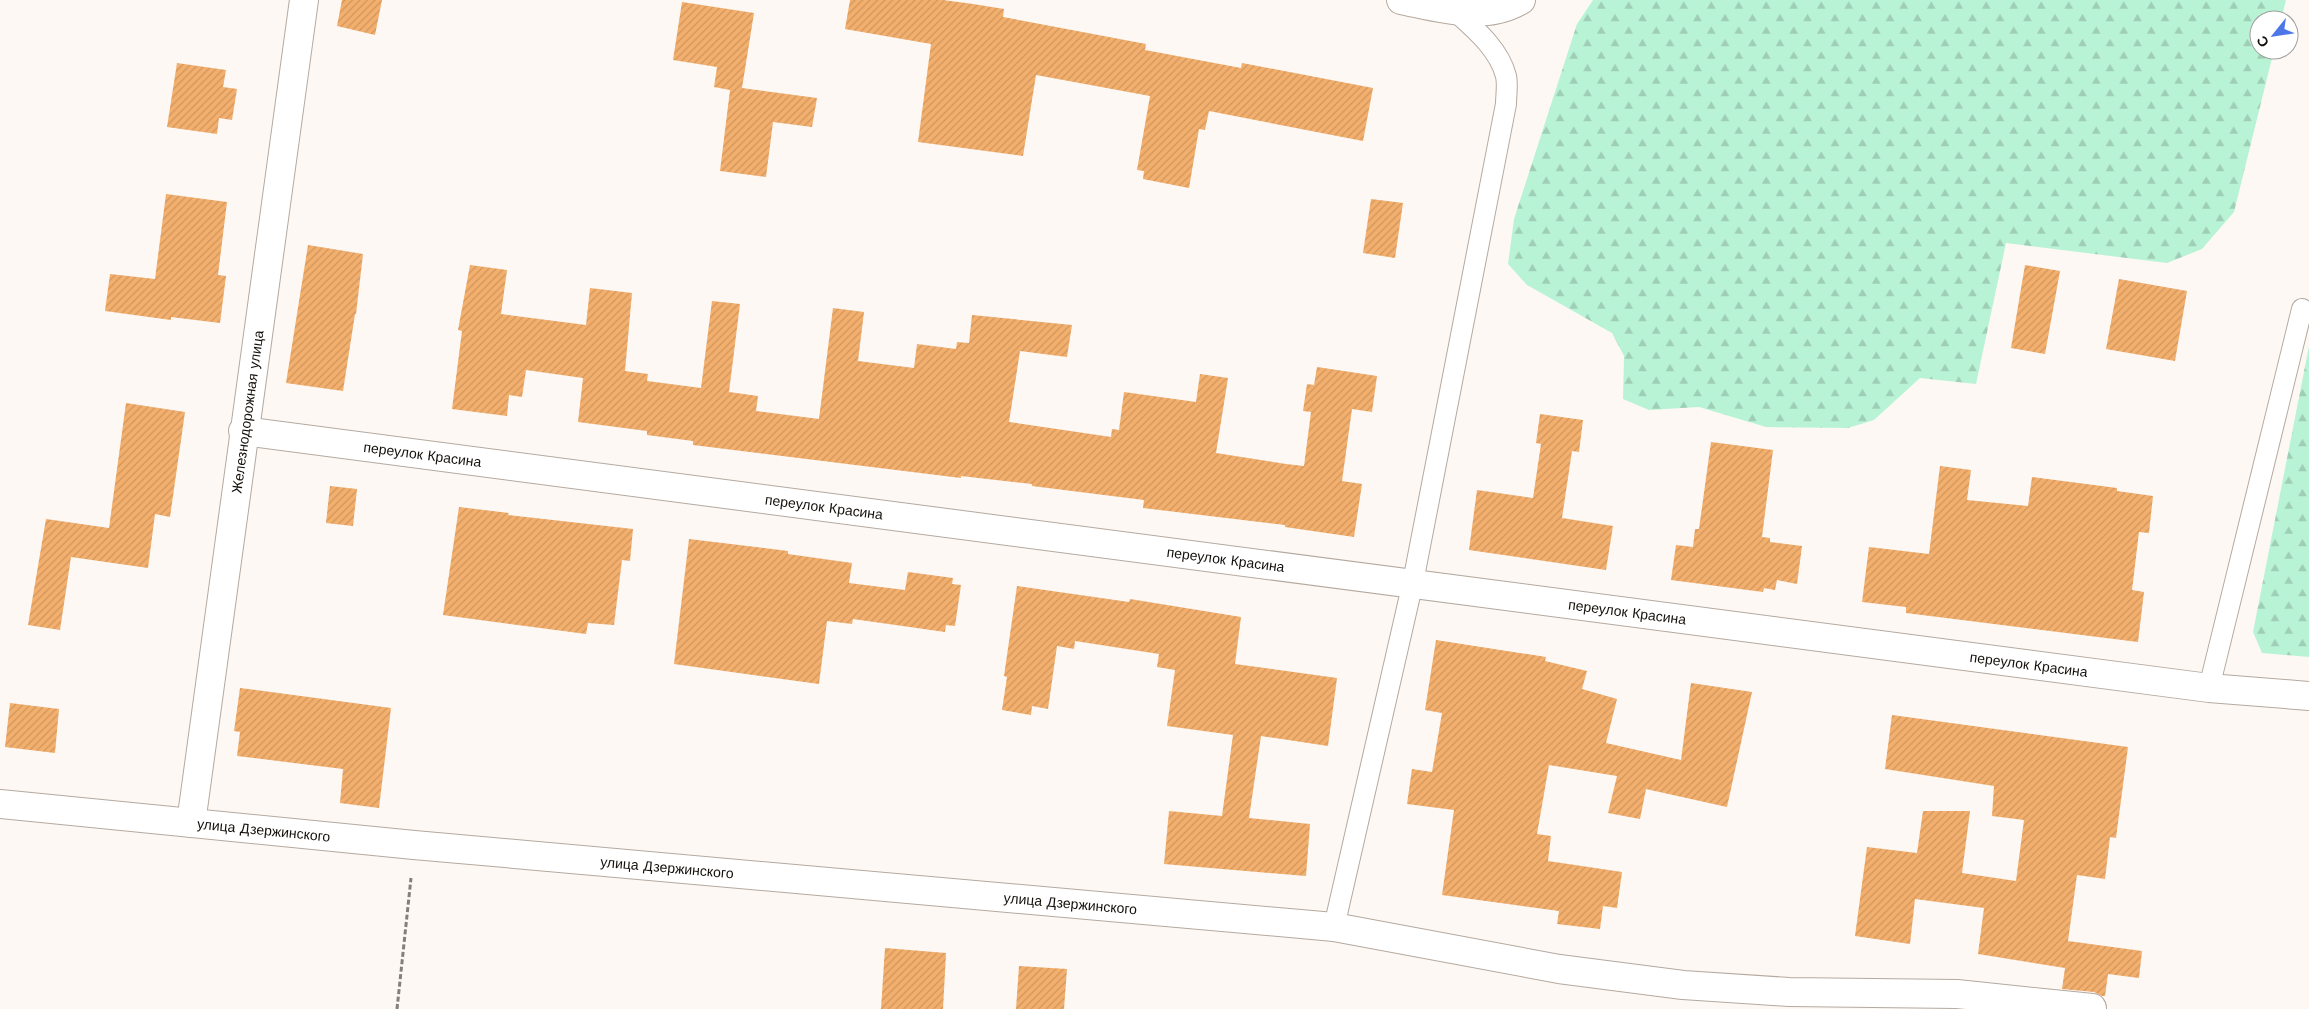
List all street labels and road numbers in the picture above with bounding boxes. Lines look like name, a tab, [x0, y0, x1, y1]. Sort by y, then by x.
street label: Железнодорожная улица	[228, 329, 267, 494]
street label: переулок Красина	[363, 439, 483, 470]
street label: переулок Красина	[764, 491, 884, 523]
street label: переулок Красина	[1166, 544, 1286, 575]
street label: переулок Красина	[1567, 596, 1687, 628]
street label: переулок Красина	[1969, 649, 2089, 680]
street label: улица Дзержинского	[196, 816, 331, 845]
street label: улица Дзержинского	[600, 854, 735, 881]
street label: улица Дзержинского	[1003, 890, 1138, 917]

